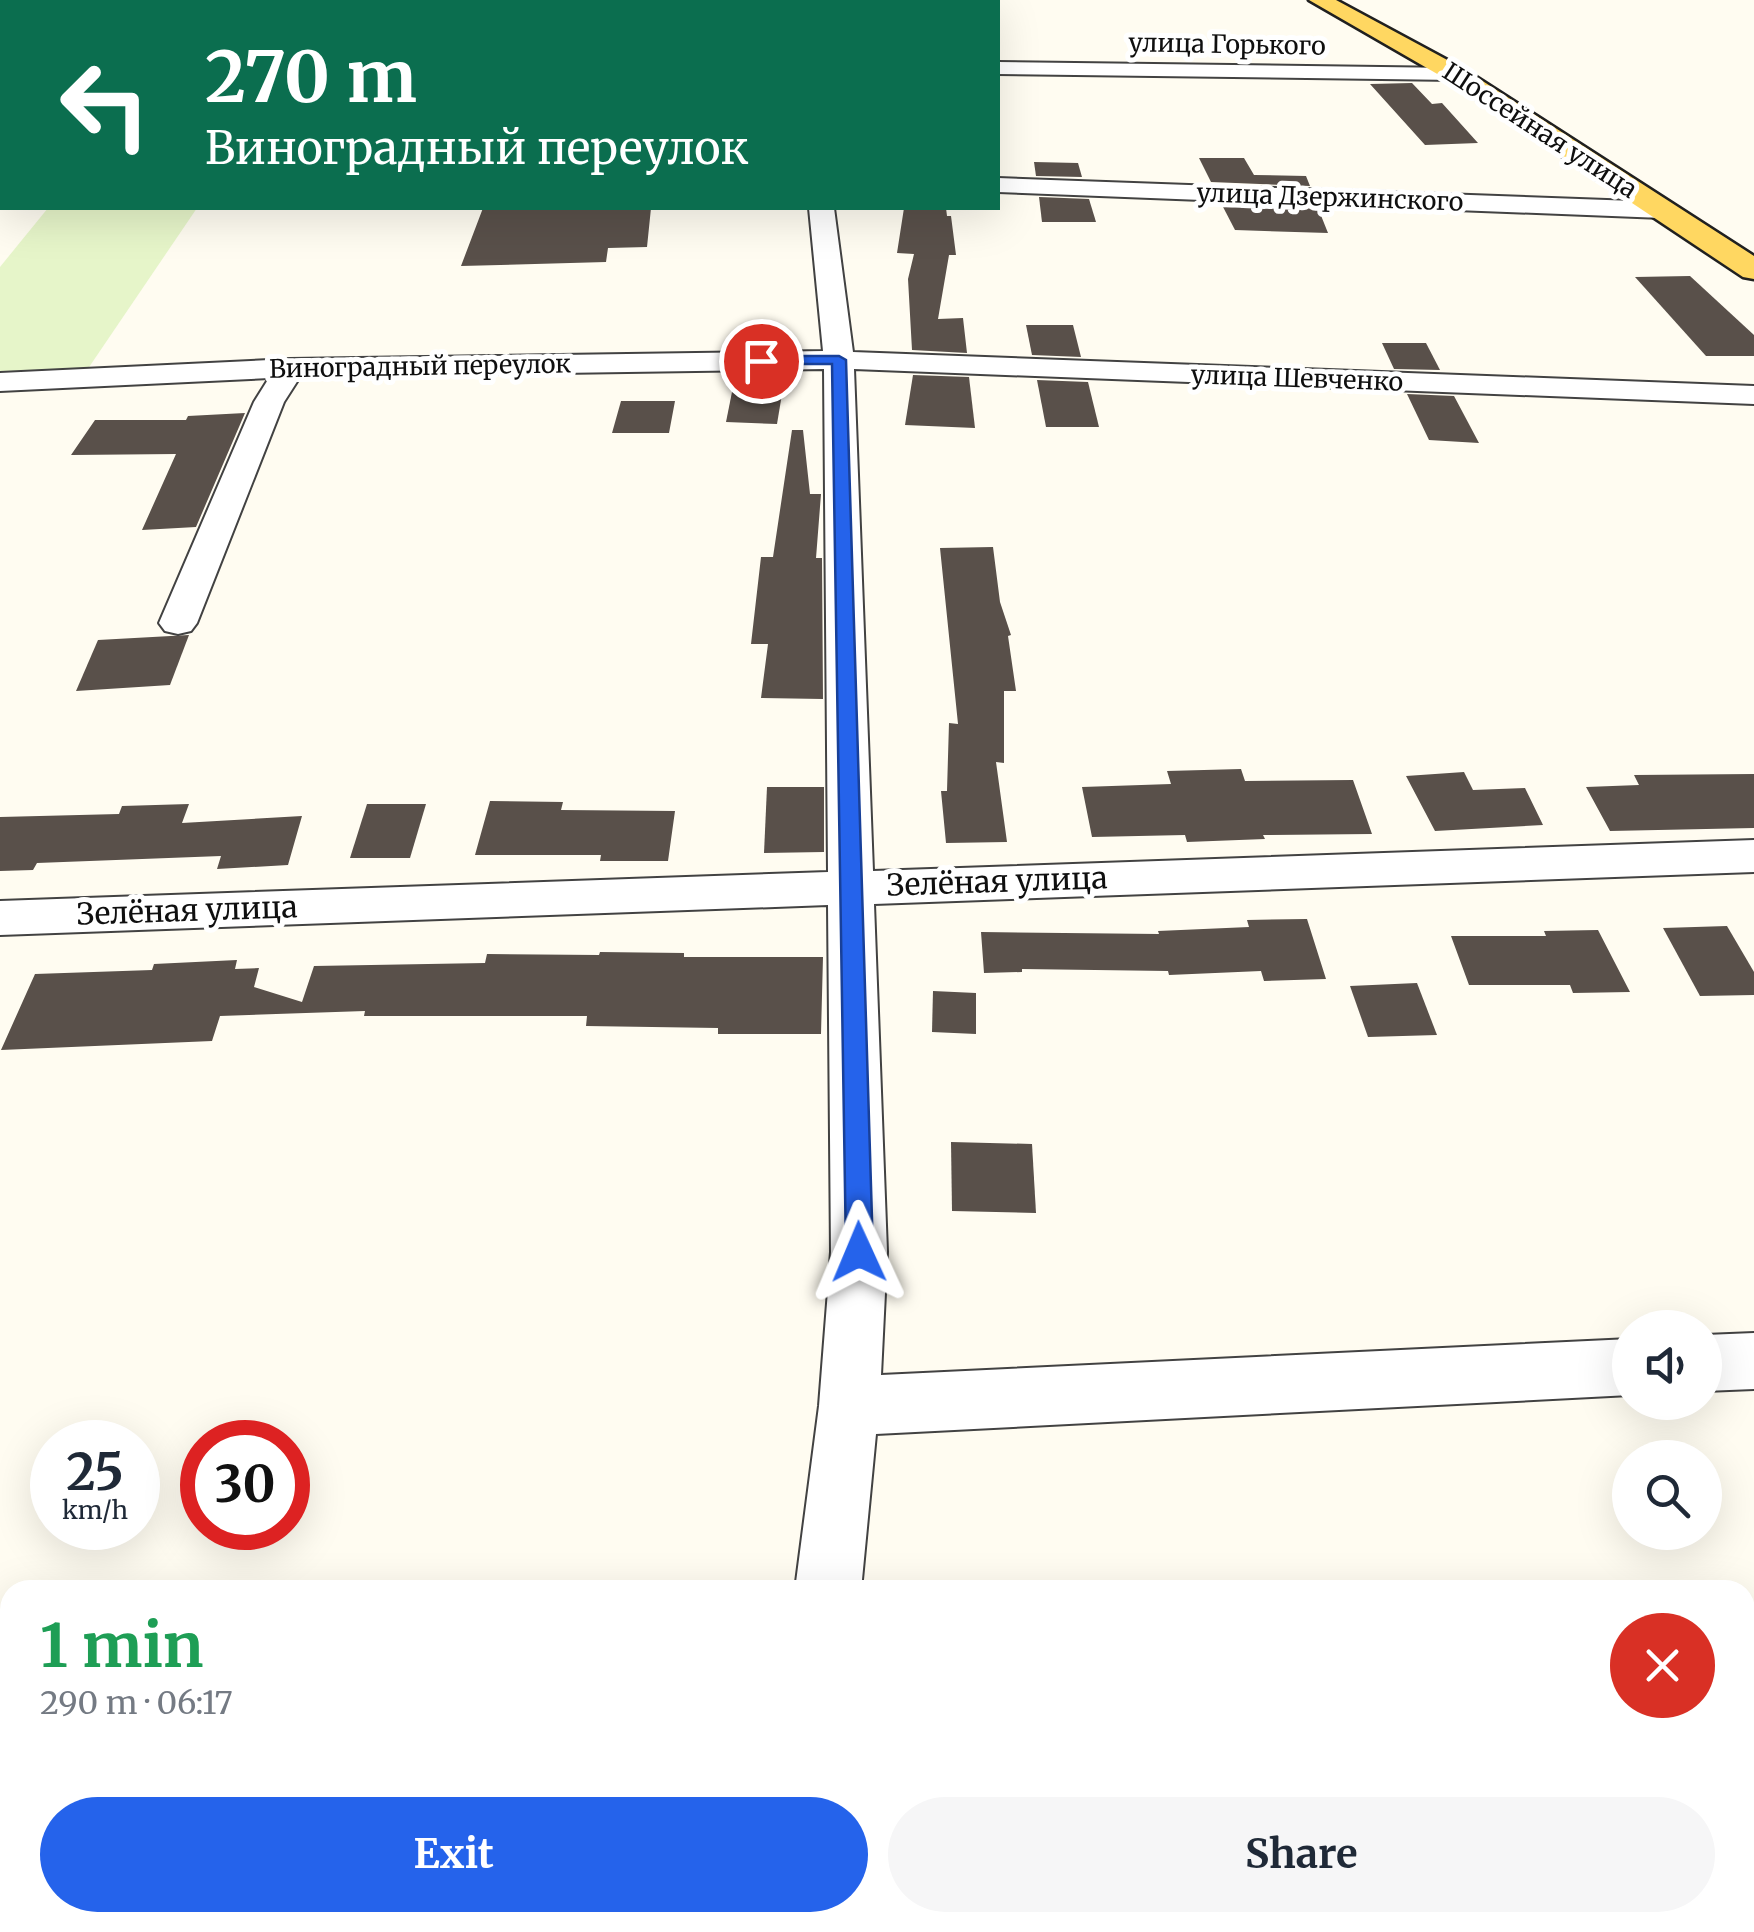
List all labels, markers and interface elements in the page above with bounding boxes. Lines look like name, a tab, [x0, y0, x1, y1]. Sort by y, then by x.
street label: улица Горького	[1128, 26, 1326, 62]
text: 270 m	[205, 33, 417, 121]
icon: left	[40, 40, 170, 170]
street label: Шоссейная улица	[1437, 55, 1643, 205]
text: Виноградный переулок	[205, 120, 749, 176]
street label: улица Дзержинского	[1196, 176, 1464, 218]
pin	[719, 319, 804, 404]
icon: arrive	[734, 334, 789, 389]
street label: Виноградный переулок	[269, 347, 571, 385]
street label: улица Шевченко	[1190, 358, 1404, 398]
street label: Зелёная улица	[886, 858, 1108, 904]
street label: Зелёная улица	[76, 887, 298, 933]
position arrow	[807, 1200, 911, 1304]
map controls	[1612, 1310, 1722, 1550]
button: sound	[1612, 1310, 1722, 1420]
speed limit sign: 30	[180, 1420, 310, 1550]
button: search	[1612, 1440, 1722, 1550]
text: 25	[66, 1441, 124, 1504]
text: km/h	[62, 1494, 128, 1526]
text: 1 min	[40, 1608, 203, 1683]
button: close	[1610, 1613, 1715, 1718]
text: 290 m · 06:17	[40, 1683, 233, 1723]
button: Exit	[40, 1797, 868, 1912]
button: Share	[888, 1797, 1715, 1912]

